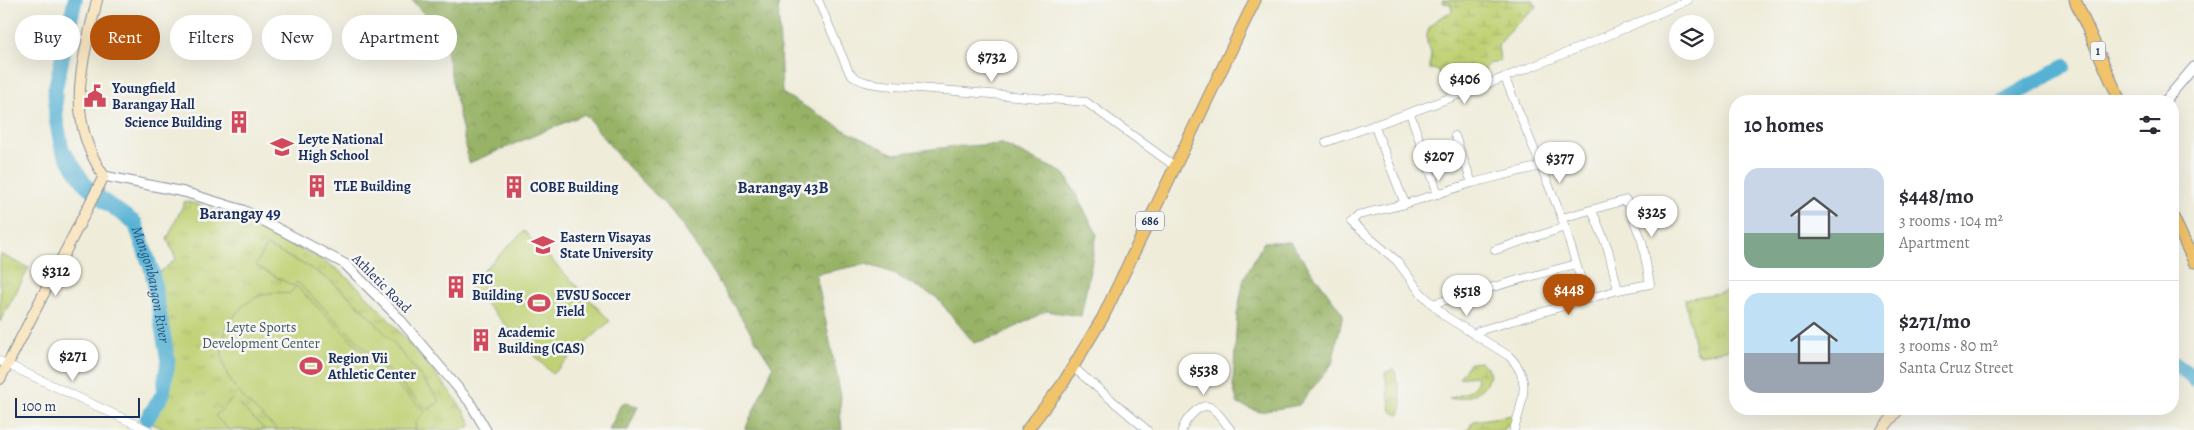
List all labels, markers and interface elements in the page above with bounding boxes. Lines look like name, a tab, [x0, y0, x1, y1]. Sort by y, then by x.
chip: Buy	[15, 15, 80, 60]
chip: Rent	[90, 15, 160, 60]
chip: Filters	[170, 15, 252, 60]
chip: New	[262, 15, 332, 60]
chip: Apartment	[342, 15, 457, 60]
map controls	[1669, 15, 1714, 60]
button: layers	[1669, 15, 1714, 60]
pin: $732	[962, 41, 1022, 83]
road number: 1	[2090, 41, 2106, 60]
text: $732	[978, 46, 1006, 68]
pin: $406	[1435, 62, 1495, 105]
text: $406	[1450, 68, 1480, 90]
place label: Youngfield Barangay Hall	[111, 79, 195, 114]
public building icon: Youngfield Barangay Hall	[82, 83, 108, 109]
building icon: Science Building	[226, 109, 252, 135]
text: 10 homes	[1744, 111, 1824, 139]
icon: filters	[2136, 111, 2164, 139]
place label: Science Building	[125, 113, 223, 132]
place label: Leyte National High School	[298, 130, 383, 165]
school or university icon: Leyte National High School	[269, 134, 295, 160]
pin: $207	[1409, 140, 1469, 182]
pin: $377	[1530, 142, 1590, 184]
text: $207	[1424, 145, 1454, 167]
text: $377	[1546, 147, 1574, 169]
building icon: TLE Building	[304, 173, 330, 199]
building icon: COBE Building	[501, 174, 527, 200]
place label: TLE Building	[334, 177, 412, 196]
district label: Barangay 43B	[738, 177, 829, 199]
place label: COBE Building	[530, 178, 619, 197]
text: $448/mo	[1899, 182, 1974, 210]
icon: home	[1784, 188, 1844, 248]
pin: $325	[1622, 196, 1682, 238]
text: $325	[1638, 201, 1666, 223]
district label: Barangay 49	[199, 203, 281, 225]
text: 3 rooms · 104 m²	[1899, 210, 2003, 232]
road number: 686	[1136, 212, 1164, 230]
water label: Mangonbangon River	[127, 223, 175, 345]
place label: Eastern Visayas State University	[560, 228, 653, 263]
school or university icon: Eastern Visayas State University	[530, 232, 556, 258]
text: Apartment	[1899, 232, 1970, 254]
street label: Athletic Road	[347, 249, 416, 317]
pin: $312	[26, 254, 86, 297]
text: $312	[42, 260, 70, 282]
place label: FIC Building	[472, 270, 524, 305]
building icon: FIC Building	[443, 274, 469, 300]
pin: $518	[1437, 274, 1497, 317]
pin: $448	[1539, 274, 1599, 316]
text: $448	[1554, 279, 1584, 301]
text: $518	[1453, 280, 1481, 302]
place label: EVSU Soccer Field	[556, 286, 631, 321]
sports icon: EVSU Soccer Field	[526, 290, 552, 316]
text: $271/mo	[1899, 307, 1971, 335]
icon: home	[1784, 313, 1844, 373]
park label: Leyte Sports Development Center	[202, 318, 321, 353]
place label: Academic Building (CAS)	[497, 323, 584, 358]
building icon: Academic Building (CAS)	[468, 327, 494, 353]
text: 3 rooms · 80 m²	[1899, 335, 1998, 357]
pin: $271	[43, 340, 103, 382]
text: $271	[59, 345, 87, 367]
place label: Region Vii Athletic Center	[327, 349, 416, 384]
sports icon: Region Vii Athletic Center	[298, 353, 324, 379]
pin: $538	[1174, 354, 1234, 396]
text: Santa Cruz Street	[1899, 357, 2014, 379]
text: $538	[1190, 359, 1218, 381]
scale bar	[15, 395, 140, 418]
text: 100 m	[22, 397, 56, 416]

